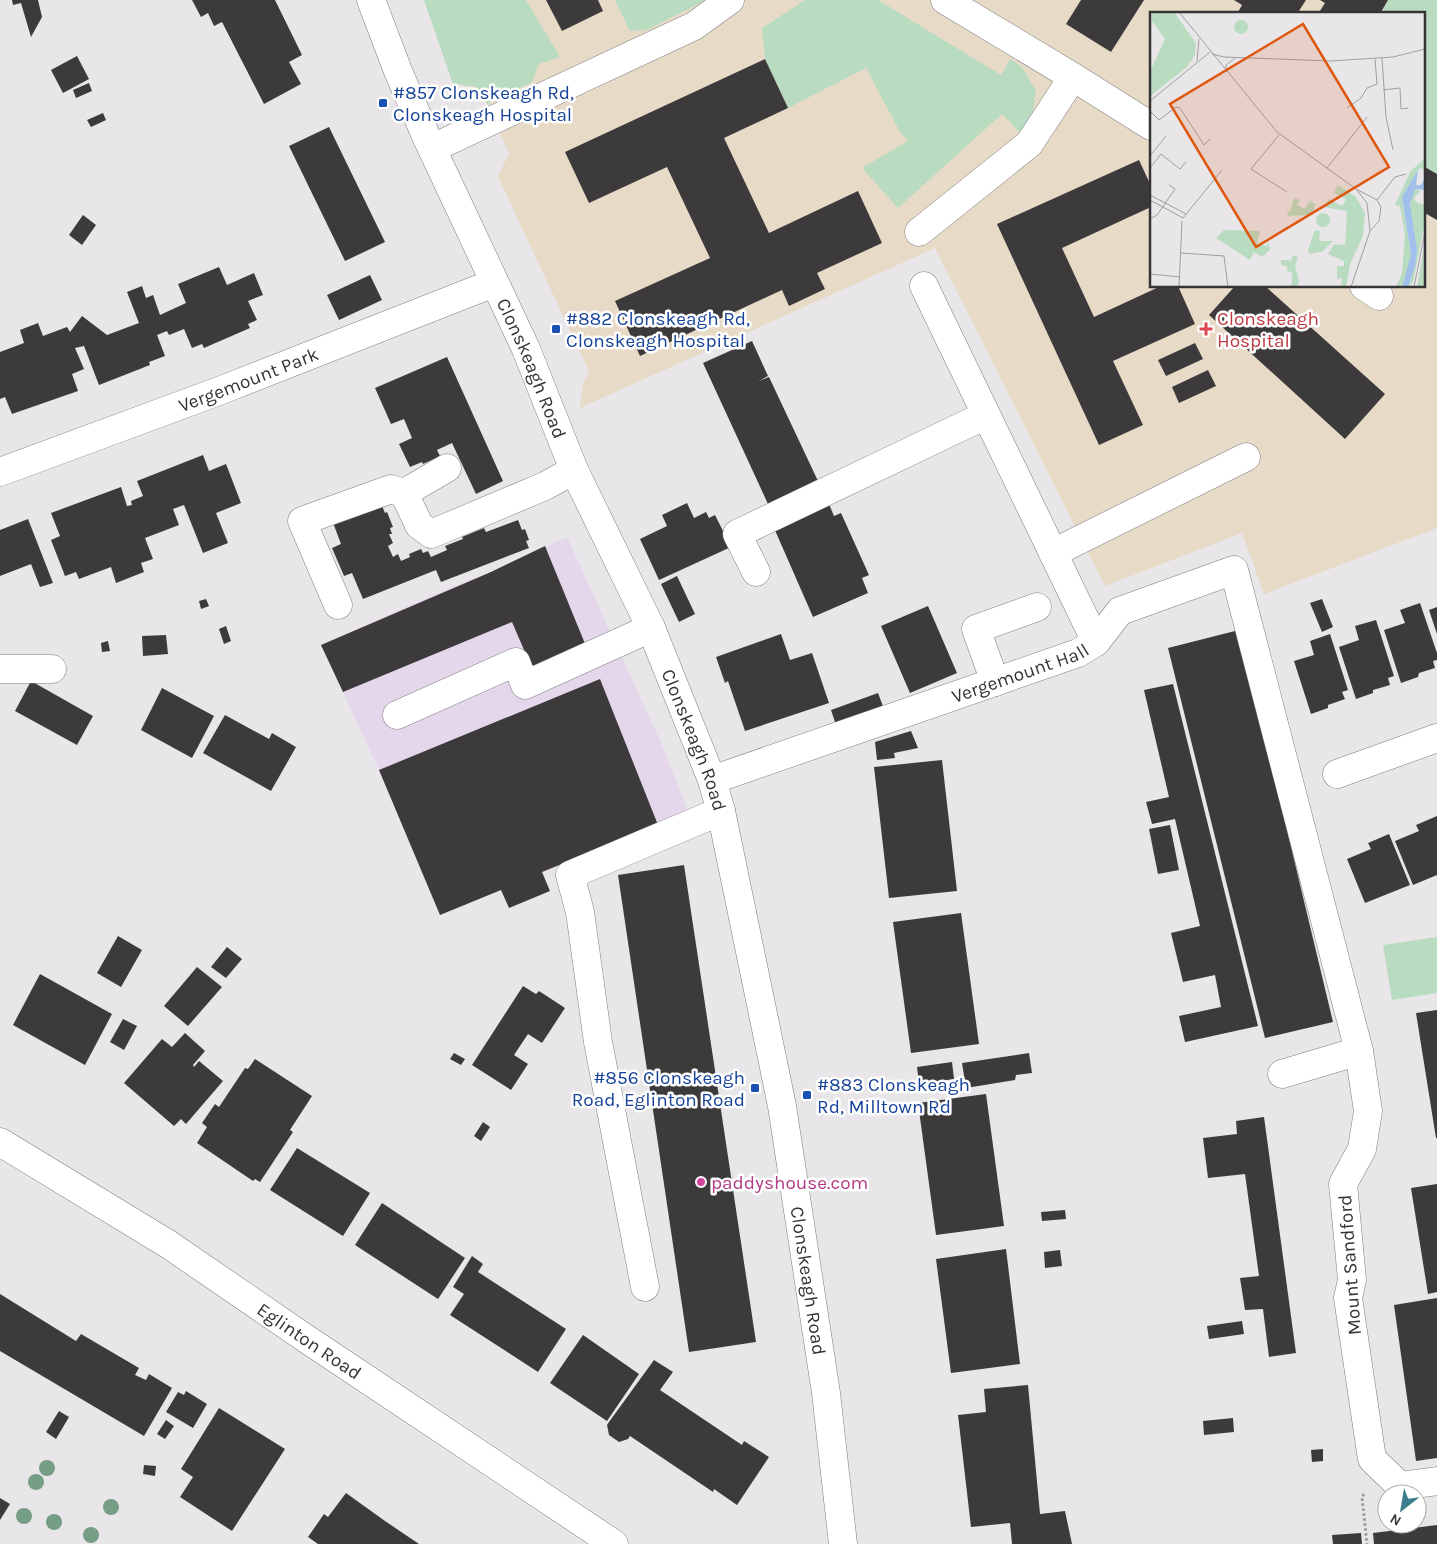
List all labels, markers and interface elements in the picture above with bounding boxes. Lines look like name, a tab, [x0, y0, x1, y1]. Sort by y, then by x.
inset map	[1150, 12, 1424, 288]
place label: #857 Clonskeagh Rd, Clonskeagh Hospital	[393, 82, 574, 126]
marker: #857 Clonskeagh Rd, Clonskeagh Hospital	[377, 97, 389, 109]
street label: Clonskeagh Road	[492, 295, 570, 442]
place label: #882 Clonskeagh Rd, Clonskeagh Hospital	[566, 308, 750, 352]
place label: Clonskeagh Hospital	[1217, 308, 1319, 352]
marker: Clonskeagh Hospital	[1199, 322, 1213, 336]
marker: #882 Clonskeagh Rd, Clonskeagh Hospital	[550, 323, 562, 335]
street label: Vergemount Park	[176, 343, 322, 417]
street label: Vergemount Hall	[949, 639, 1093, 708]
street label: Clonskeagh Road	[657, 666, 730, 813]
place label: #856 Clonskeagh Road, Eglinton Road	[572, 1067, 745, 1111]
place label: #883 Clonskeagh Rd, Milltown Rd	[817, 1074, 970, 1118]
marker: #856 Clonskeagh Road, Eglinton Road	[749, 1082, 761, 1094]
marker: #883 Clonskeagh Rd, Milltown Rd	[801, 1089, 813, 1101]
place label: paddyshouse.com	[711, 1172, 868, 1194]
marker: paddyshouse.com	[695, 1176, 707, 1188]
street label: Mount Sandford	[1334, 1194, 1366, 1336]
street label: Clonskeagh Road	[786, 1205, 830, 1357]
street label: Eglinton Road	[253, 1298, 365, 1385]
north arrow	[1377, 1484, 1427, 1534]
text: N	[1387, 1510, 1404, 1530]

